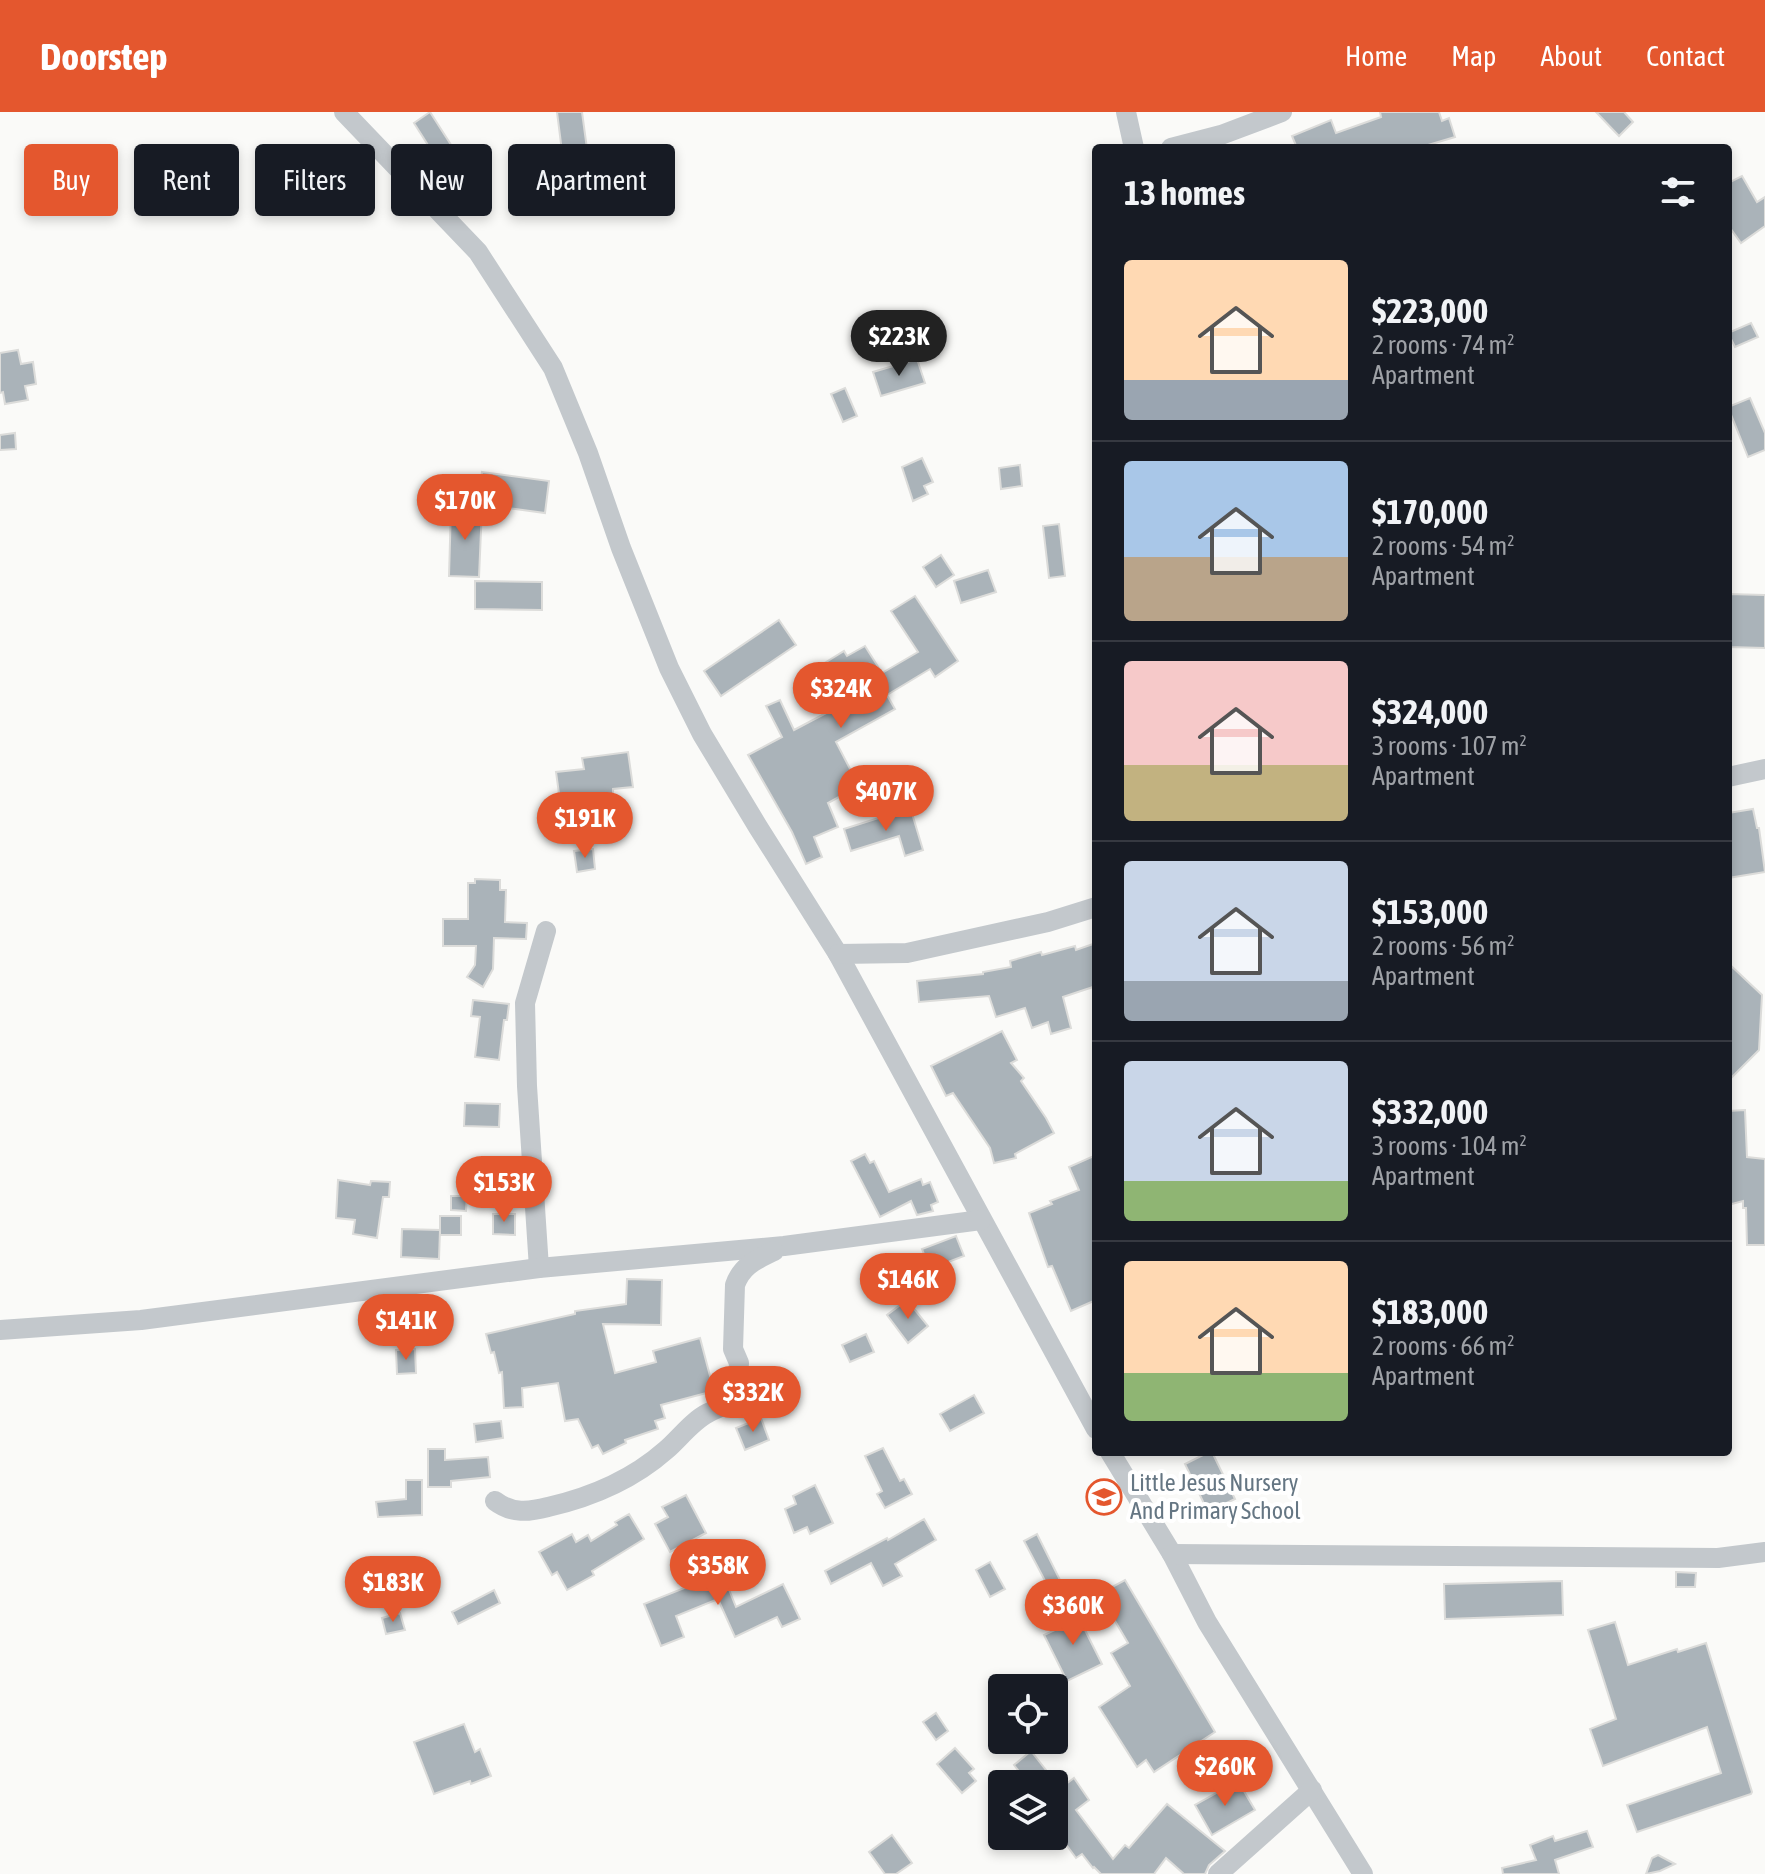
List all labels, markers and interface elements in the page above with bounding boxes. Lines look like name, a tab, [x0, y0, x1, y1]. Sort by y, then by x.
text: Doorstep	[40, 35, 167, 78]
text: Home	[1345, 40, 1407, 72]
text: Map	[1451, 40, 1496, 72]
text: About	[1540, 40, 1602, 72]
text: Contact	[1646, 40, 1725, 72]
chip: Buy	[24, 144, 118, 216]
chip: Rent	[134, 144, 239, 216]
chip: Filters	[255, 144, 375, 216]
chip: New	[391, 144, 492, 216]
chip: Apartment	[508, 144, 675, 216]
icon: filters	[1656, 170, 1700, 214]
text: 13 homes	[1124, 173, 1245, 212]
text: $223,000	[1372, 291, 1488, 330]
icon: home	[1188, 292, 1284, 388]
pin: $223K	[843, 310, 955, 378]
text: $223K	[869, 321, 929, 351]
text: 2 rooms · 74 m²	[1372, 330, 1514, 360]
text: Apartment	[1372, 360, 1475, 390]
pin: $170K	[409, 474, 521, 542]
text: $170K	[435, 485, 495, 515]
text: $170,000	[1372, 492, 1488, 531]
icon: home	[1188, 493, 1284, 589]
text: 2 rooms · 54 m²	[1372, 531, 1514, 561]
text: Apartment	[1372, 561, 1475, 591]
pin: $324K	[785, 662, 897, 730]
text: $324K	[811, 673, 871, 703]
text: $324,000	[1372, 692, 1488, 731]
icon: home	[1188, 693, 1284, 789]
text: 3 rooms · 107 m²	[1372, 731, 1527, 761]
text: Apartment	[1372, 761, 1475, 791]
pin: $407K	[830, 765, 942, 833]
text: $407K	[856, 776, 916, 806]
pin: $191K	[529, 792, 641, 860]
text: $191K	[555, 803, 615, 833]
text: $153,000	[1372, 892, 1488, 931]
icon: home	[1188, 893, 1284, 989]
text: 2 rooms · 56 m²	[1372, 931, 1514, 961]
text: Apartment	[1372, 961, 1475, 991]
text: $332,000	[1372, 1092, 1488, 1131]
icon: home	[1188, 1093, 1284, 1189]
text: 3 rooms · 104 m²	[1372, 1131, 1527, 1161]
pin: $153K	[448, 1156, 560, 1224]
text: Apartment	[1372, 1161, 1475, 1191]
text: $153K	[474, 1167, 534, 1197]
pin: $146K	[852, 1253, 964, 1321]
text: $146K	[878, 1264, 938, 1294]
text: $183,000	[1372, 1292, 1488, 1331]
icon: home	[1188, 1293, 1284, 1389]
pin: $141K	[350, 1294, 462, 1362]
text: $141K	[376, 1305, 436, 1335]
text: 2 rooms · 66 m²	[1372, 1331, 1514, 1361]
text: Apartment	[1372, 1361, 1475, 1391]
pin: $332K	[697, 1366, 809, 1434]
text: $332K	[723, 1377, 783, 1407]
place label: Little Jesus Nursery And Primary School	[1130, 1469, 1301, 1524]
school or university icon: Little Jesus Nursery And Primary School	[1085, 1478, 1123, 1516]
pin: $358K	[662, 1539, 774, 1607]
text: $358K	[688, 1550, 748, 1580]
pin: $183K	[337, 1556, 449, 1624]
text: $183K	[363, 1567, 423, 1597]
pin: $360K	[1017, 1579, 1129, 1647]
text: $360K	[1043, 1590, 1103, 1620]
map controls	[988, 1674, 1068, 1850]
button: locate	[988, 1674, 1068, 1754]
pin: $260K	[1169, 1740, 1281, 1808]
text: $260K	[1195, 1751, 1255, 1781]
button: layers	[988, 1770, 1068, 1850]

